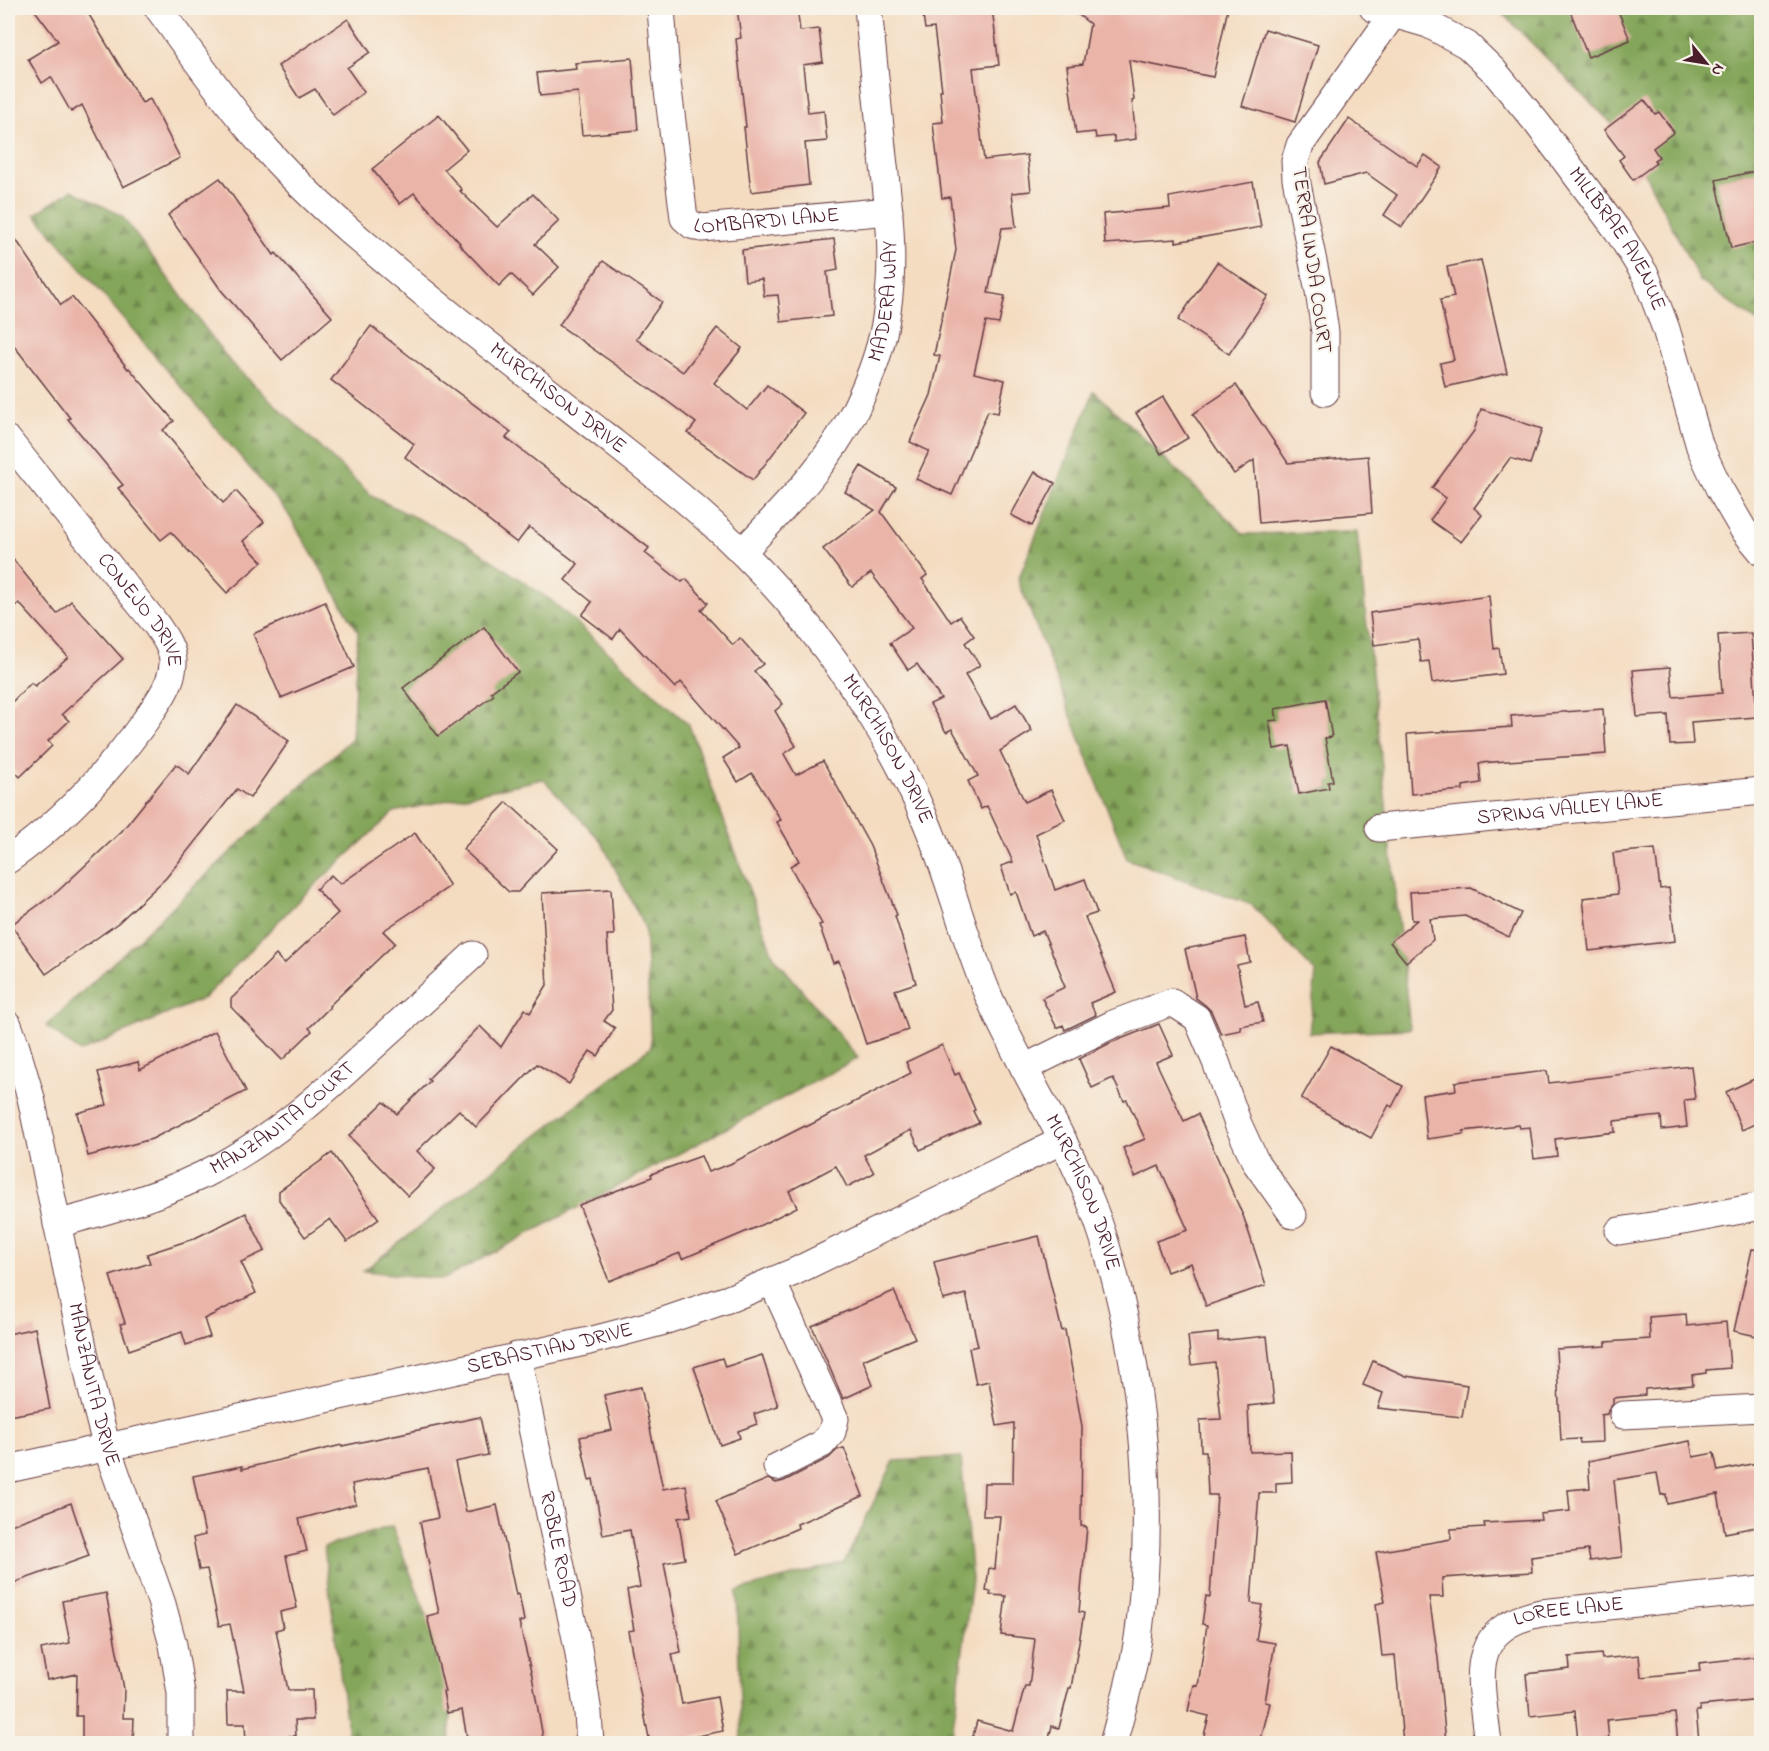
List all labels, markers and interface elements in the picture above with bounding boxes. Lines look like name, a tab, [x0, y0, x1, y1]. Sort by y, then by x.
north arrow	[1676, 33, 1736, 93]
text: N	[1704, 59, 1730, 80]
street label: MILLBRAE AVENUE	[1560, 161, 1673, 315]
street label: TERRA LINDA COURT	[1283, 165, 1339, 355]
street label: LOMBARDI LANE	[690, 201, 841, 243]
street label: MADERA WAY	[861, 240, 906, 366]
street label: MURCHISON DRIVE	[483, 336, 632, 462]
street label: CONEJO DRIVE	[90, 547, 188, 668]
street label: MURCHISON DRIVE	[834, 668, 940, 828]
street label: SPRING VALLEY LANE	[1476, 786, 1665, 833]
street label: MANZANITA COURT	[205, 1055, 362, 1184]
street label: MURCHISON DRIVE	[1037, 1109, 1127, 1274]
street label: MANZANITA DRIVE	[59, 1300, 127, 1471]
street label: SEBASTIAN DRIVE	[464, 1315, 636, 1382]
street label: ROBLE ROAD	[531, 1489, 584, 1611]
street label: LOREE LANE	[1509, 1589, 1625, 1635]

